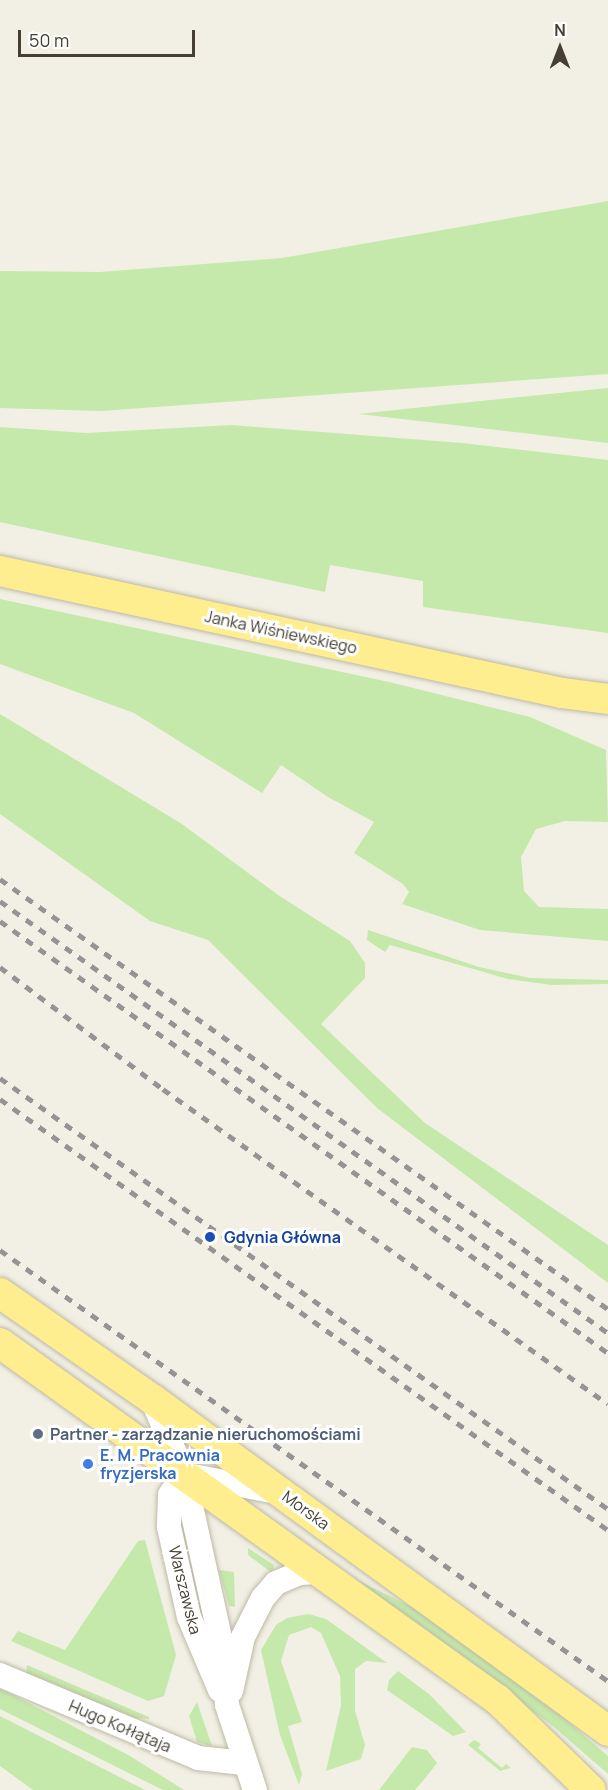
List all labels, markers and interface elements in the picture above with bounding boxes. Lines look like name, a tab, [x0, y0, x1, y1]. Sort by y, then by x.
scale bar	[21, 18, 198, 56]
north arrow	[530, 18, 590, 78]
text: N	[554, 19, 566, 41]
text: 50 m	[29, 28, 69, 52]
street label: Janka Wiśniewskiego	[203, 606, 359, 658]
place label: Gdynia Główna	[224, 1227, 341, 1247]
marker: Gdynia Główna	[201, 1228, 219, 1246]
place label: Partner - zarządzanie nieruchomościami	[50, 1424, 361, 1444]
marker: Partner - zarządzanie nieruchomościami	[31, 1427, 45, 1441]
place label: E. M. Pracownia fryzjerska	[100, 1445, 220, 1483]
marker: E. M. Pracownia fryzjerska	[81, 1457, 95, 1471]
street label: Morska	[279, 1486, 333, 1534]
street label: Warszawska	[165, 1544, 205, 1636]
street label: Hugo Kołłątaja	[66, 1696, 174, 1756]

